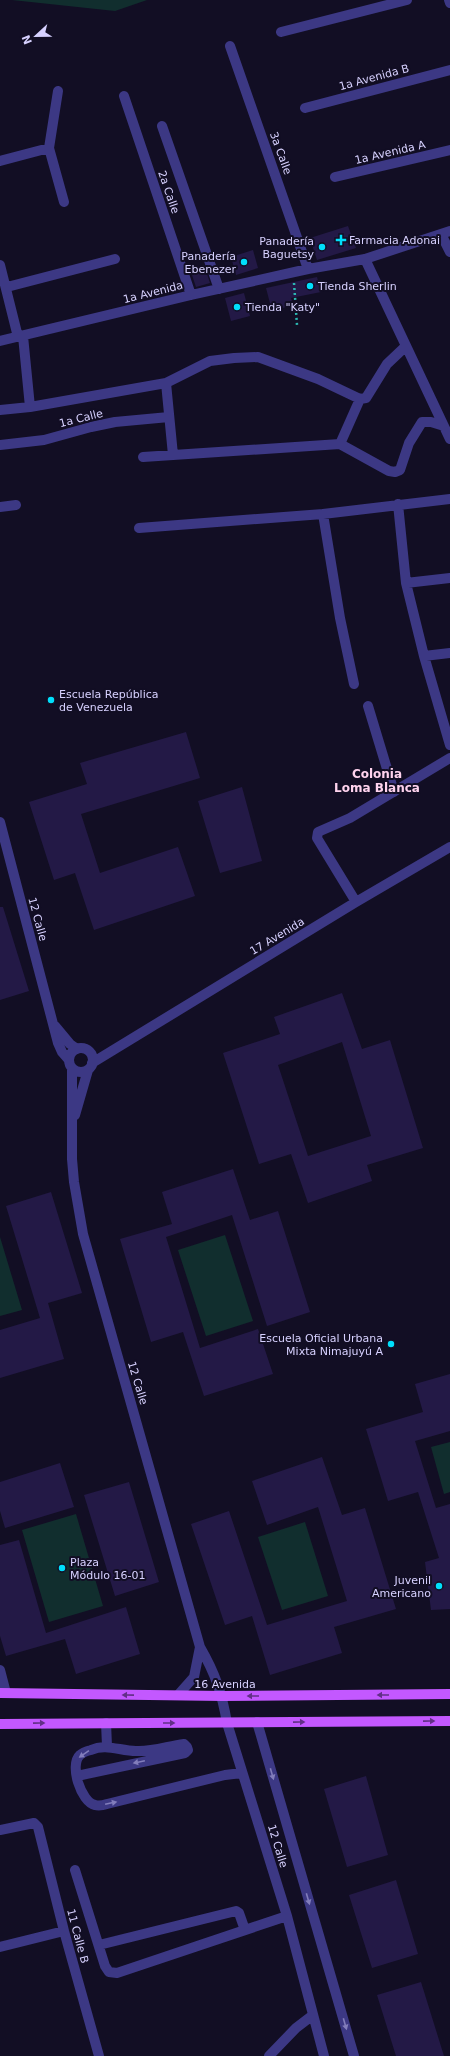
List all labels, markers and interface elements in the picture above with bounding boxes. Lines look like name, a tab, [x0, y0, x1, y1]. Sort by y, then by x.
north arrow	[16, 16, 56, 56]
text: N	[19, 33, 35, 46]
street label: 1a Avenida B	[338, 62, 411, 93]
street label: 3a Calle	[267, 130, 294, 177]
street label: 1a Avenida A	[353, 138, 427, 167]
street label: 2a Calle	[155, 169, 182, 216]
place label: Farmacia Adonai	[349, 234, 440, 247]
place label: Panadería Baguetsy	[259, 235, 314, 261]
marker: Farmacia Adonai	[336, 235, 346, 245]
marker: Panadería Baguetsy	[317, 242, 327, 252]
place label: Panadería Ebenezer	[181, 250, 236, 276]
marker: Panadería Ebenezer	[239, 257, 249, 267]
street label: 1a Avenida	[122, 279, 184, 306]
place label: Tienda Sherlin	[317, 280, 397, 293]
marker: Tienda Sherlin	[305, 281, 315, 291]
place label: Tienda "Katy"	[244, 301, 320, 314]
marker: Tienda "Katy"	[232, 302, 242, 312]
street label: 1a Calle	[58, 407, 105, 430]
place label: Escuela República de Venezuela	[59, 688, 159, 714]
marker: Escuela República de Venezuela	[46, 695, 56, 705]
district label: Colonia Loma Blanca	[334, 767, 420, 795]
street label: 12 Calle	[25, 896, 50, 943]
street label: 17 Avenida	[248, 915, 307, 958]
place label: Escuela Oficial Urbana Mixta Nimajuyú A	[259, 1332, 383, 1358]
marker: Escuela Oficial Urbana Mixta Nimajuyú A	[386, 1339, 396, 1349]
street label: 12 Calle	[125, 1360, 150, 1407]
place label: Plaza Módulo 16-01	[70, 1556, 145, 1582]
marker: Plaza Módulo 16-01	[57, 1563, 67, 1573]
place label: Juvenil Americano	[372, 1574, 431, 1600]
marker: Juvenil Americano	[434, 1581, 444, 1591]
street label: 16 Avenida	[194, 1678, 256, 1691]
one-way arrow	[121, 1692, 134, 1698]
one-way arrow	[376, 1692, 389, 1698]
one-way arrow	[246, 1693, 259, 1699]
one-way arrow	[423, 1718, 436, 1724]
one-way arrow	[293, 1719, 306, 1725]
one-way arrow	[33, 1720, 45, 1727]
one-way arrow	[163, 1720, 176, 1726]
one-way arrow	[78, 1750, 89, 1758]
one-way arrow	[133, 1760, 145, 1766]
one-way arrow	[269, 1768, 275, 1780]
one-way arrow	[105, 1800, 118, 1806]
street label: 12 Calle	[265, 1823, 290, 1870]
one-way arrow	[306, 1893, 312, 1905]
street label: 11 Calle B	[64, 1907, 91, 1965]
one-way arrow	[342, 2018, 348, 2030]

